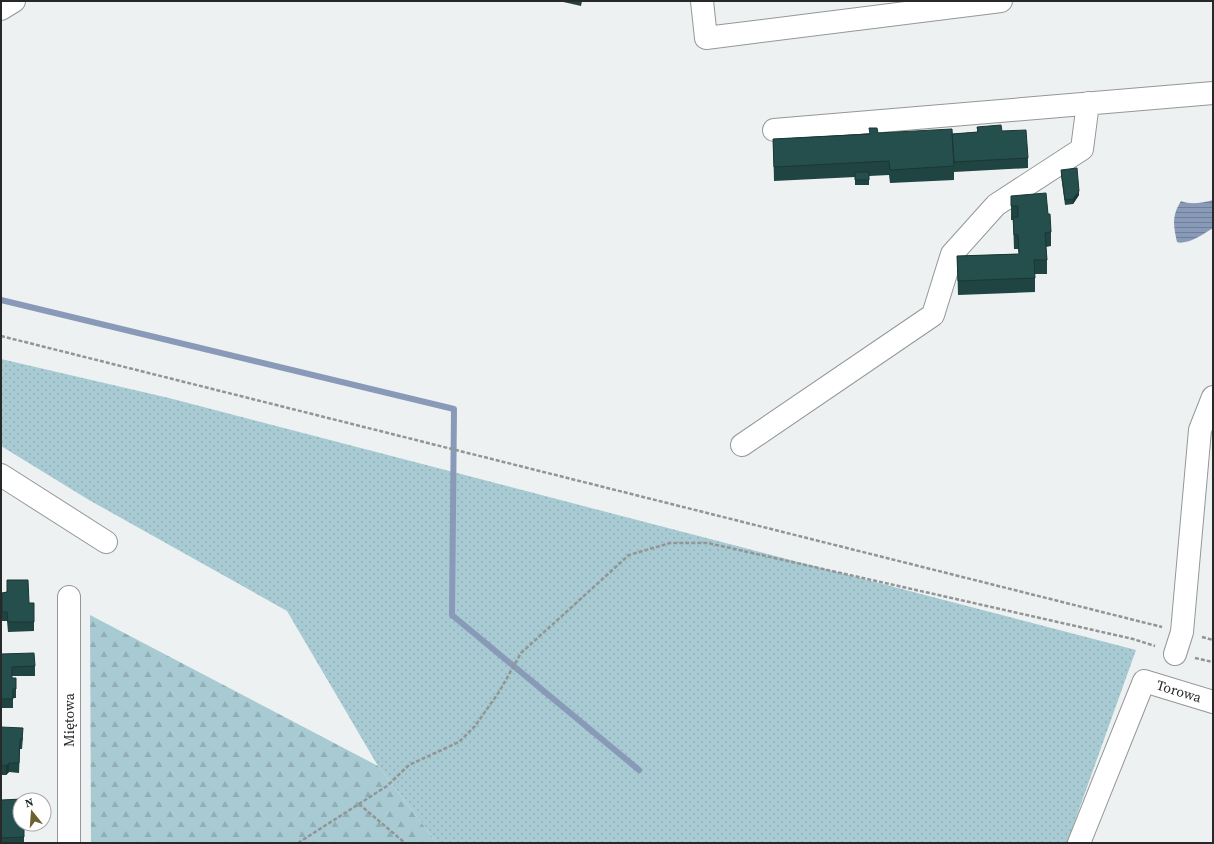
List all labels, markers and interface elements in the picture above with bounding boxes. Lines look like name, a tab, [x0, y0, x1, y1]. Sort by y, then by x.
street label: Torowa	[1154, 675, 1205, 708]
street label: Miętowa	[59, 692, 79, 747]
north arrow	[12, 792, 52, 832]
text: N	[23, 795, 35, 811]

